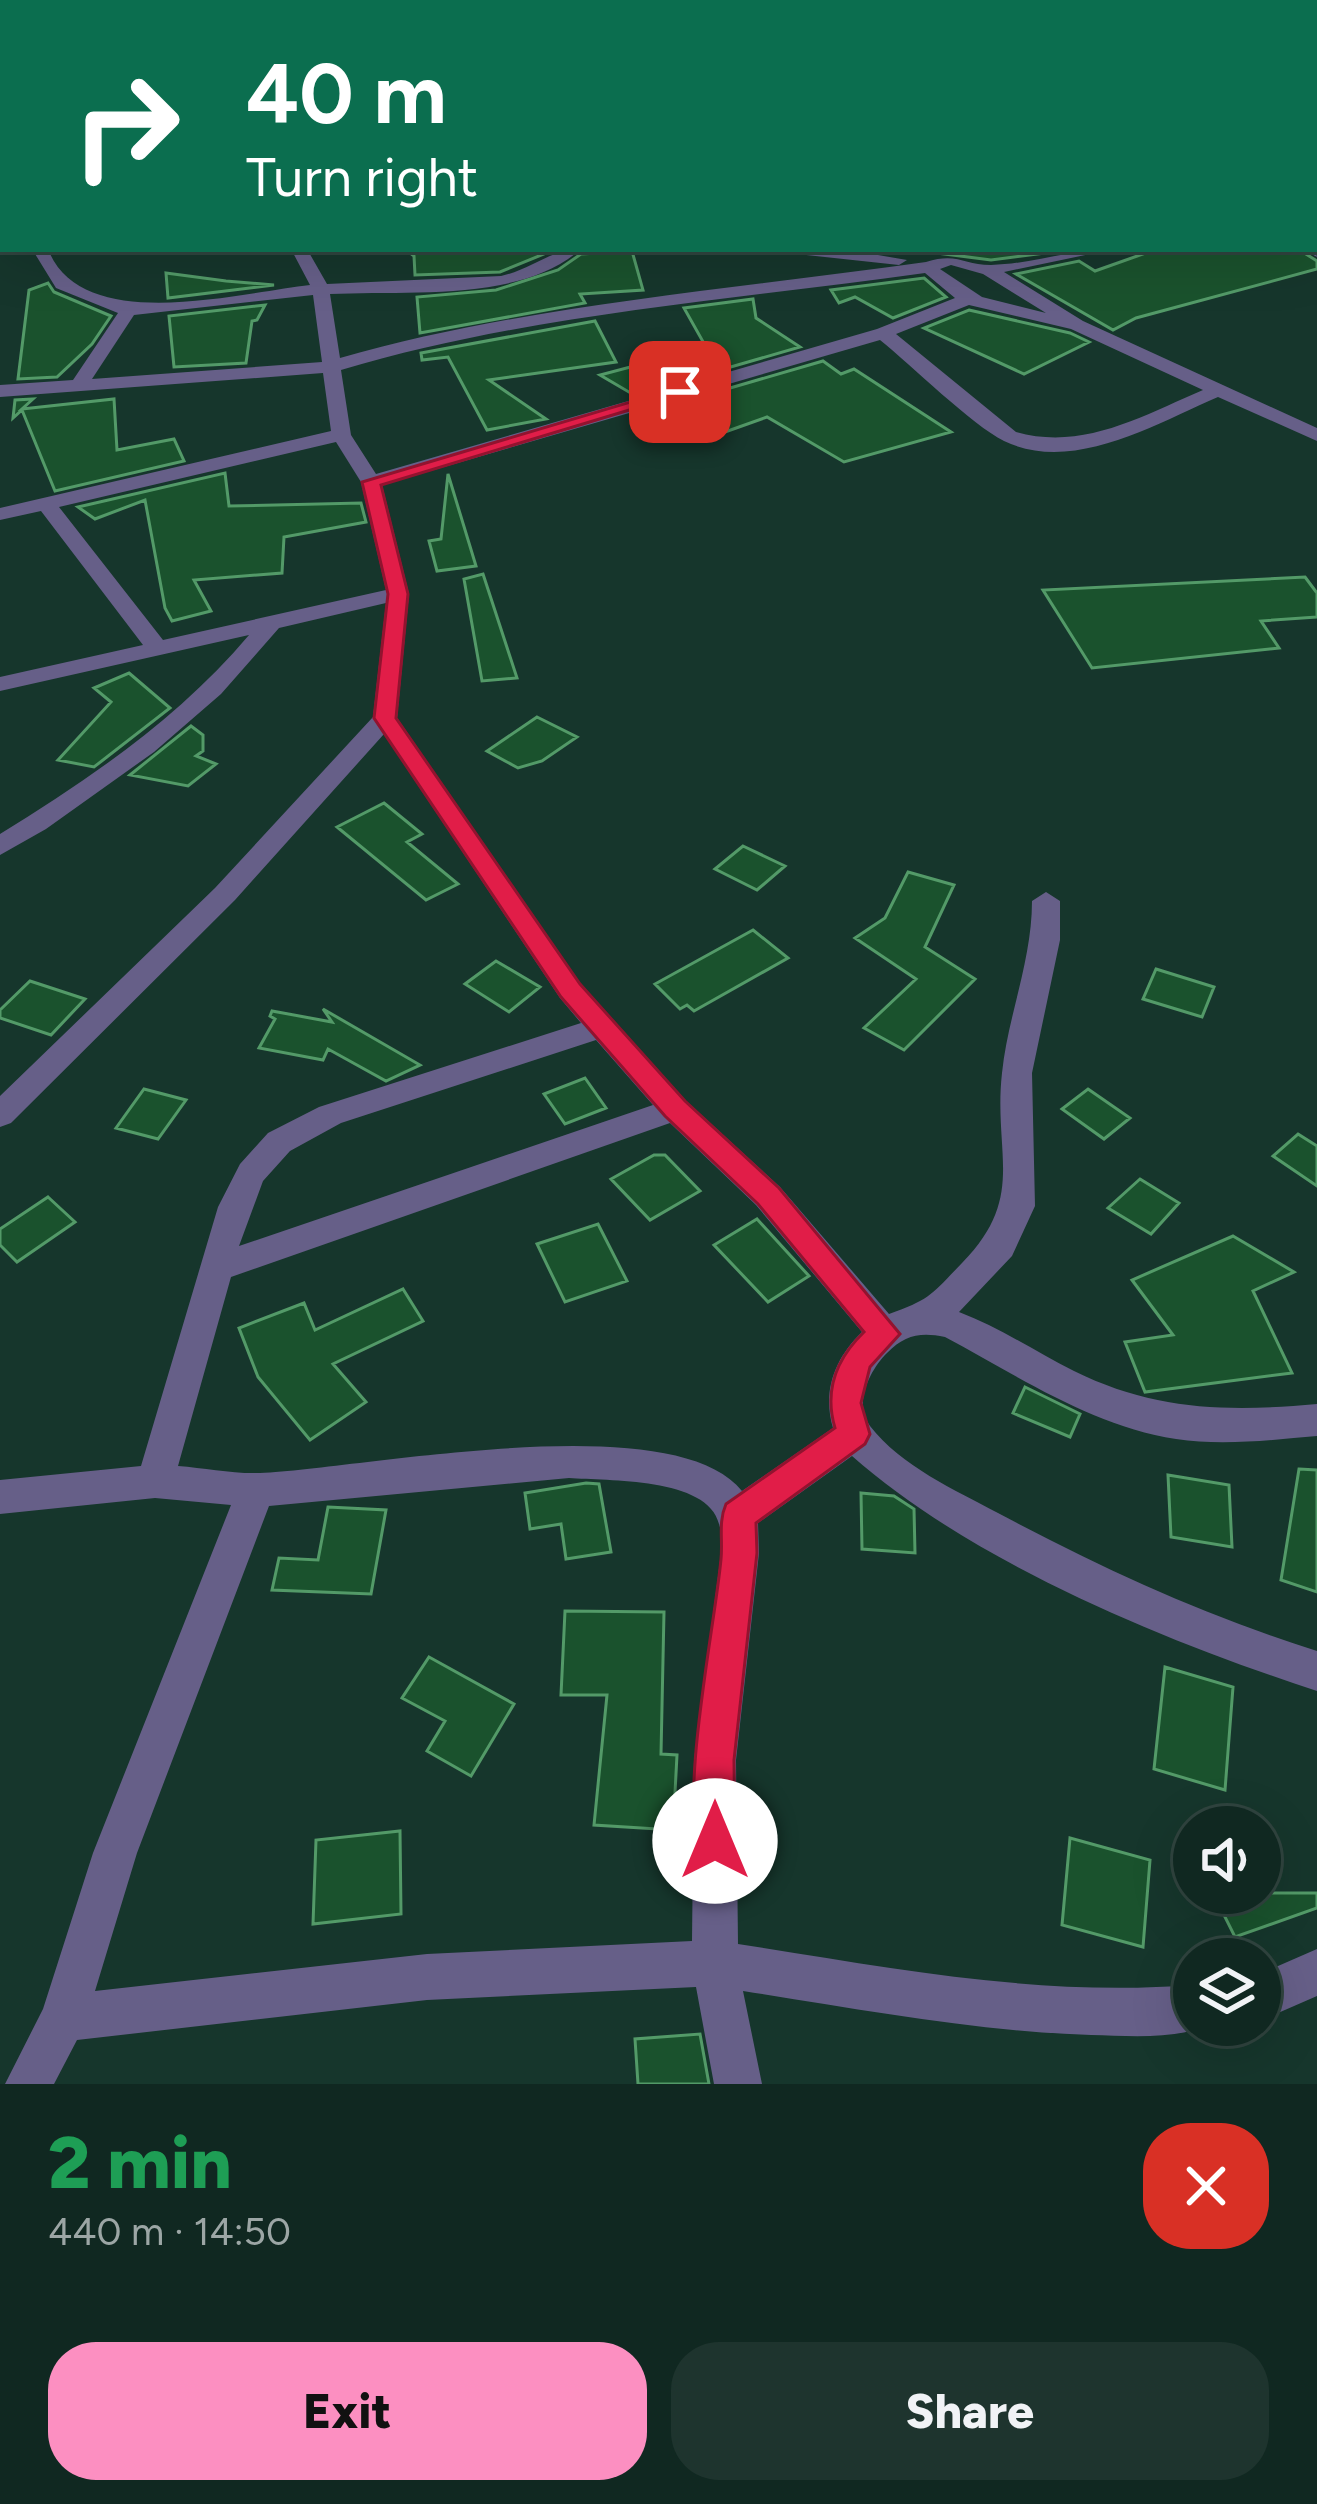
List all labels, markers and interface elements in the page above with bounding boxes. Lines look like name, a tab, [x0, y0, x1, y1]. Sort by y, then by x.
text: 40 m	[246, 43, 447, 144]
icon: right	[48, 48, 204, 204]
text: Turn right	[246, 145, 478, 210]
pin	[629, 341, 731, 443]
icon: arrive	[647, 359, 713, 425]
position arrow	[652, 1778, 778, 1904]
map controls	[1173, 1806, 1281, 2046]
button: sound	[1173, 1806, 1281, 1914]
button: layers	[1173, 1938, 1281, 2046]
text: 2 min	[48, 2120, 232, 2206]
button: close	[1143, 2123, 1269, 2249]
text: 440 m · 14:50	[48, 2208, 291, 2255]
button: Exit	[48, 2342, 647, 2480]
button: Share	[671, 2342, 1269, 2480]

